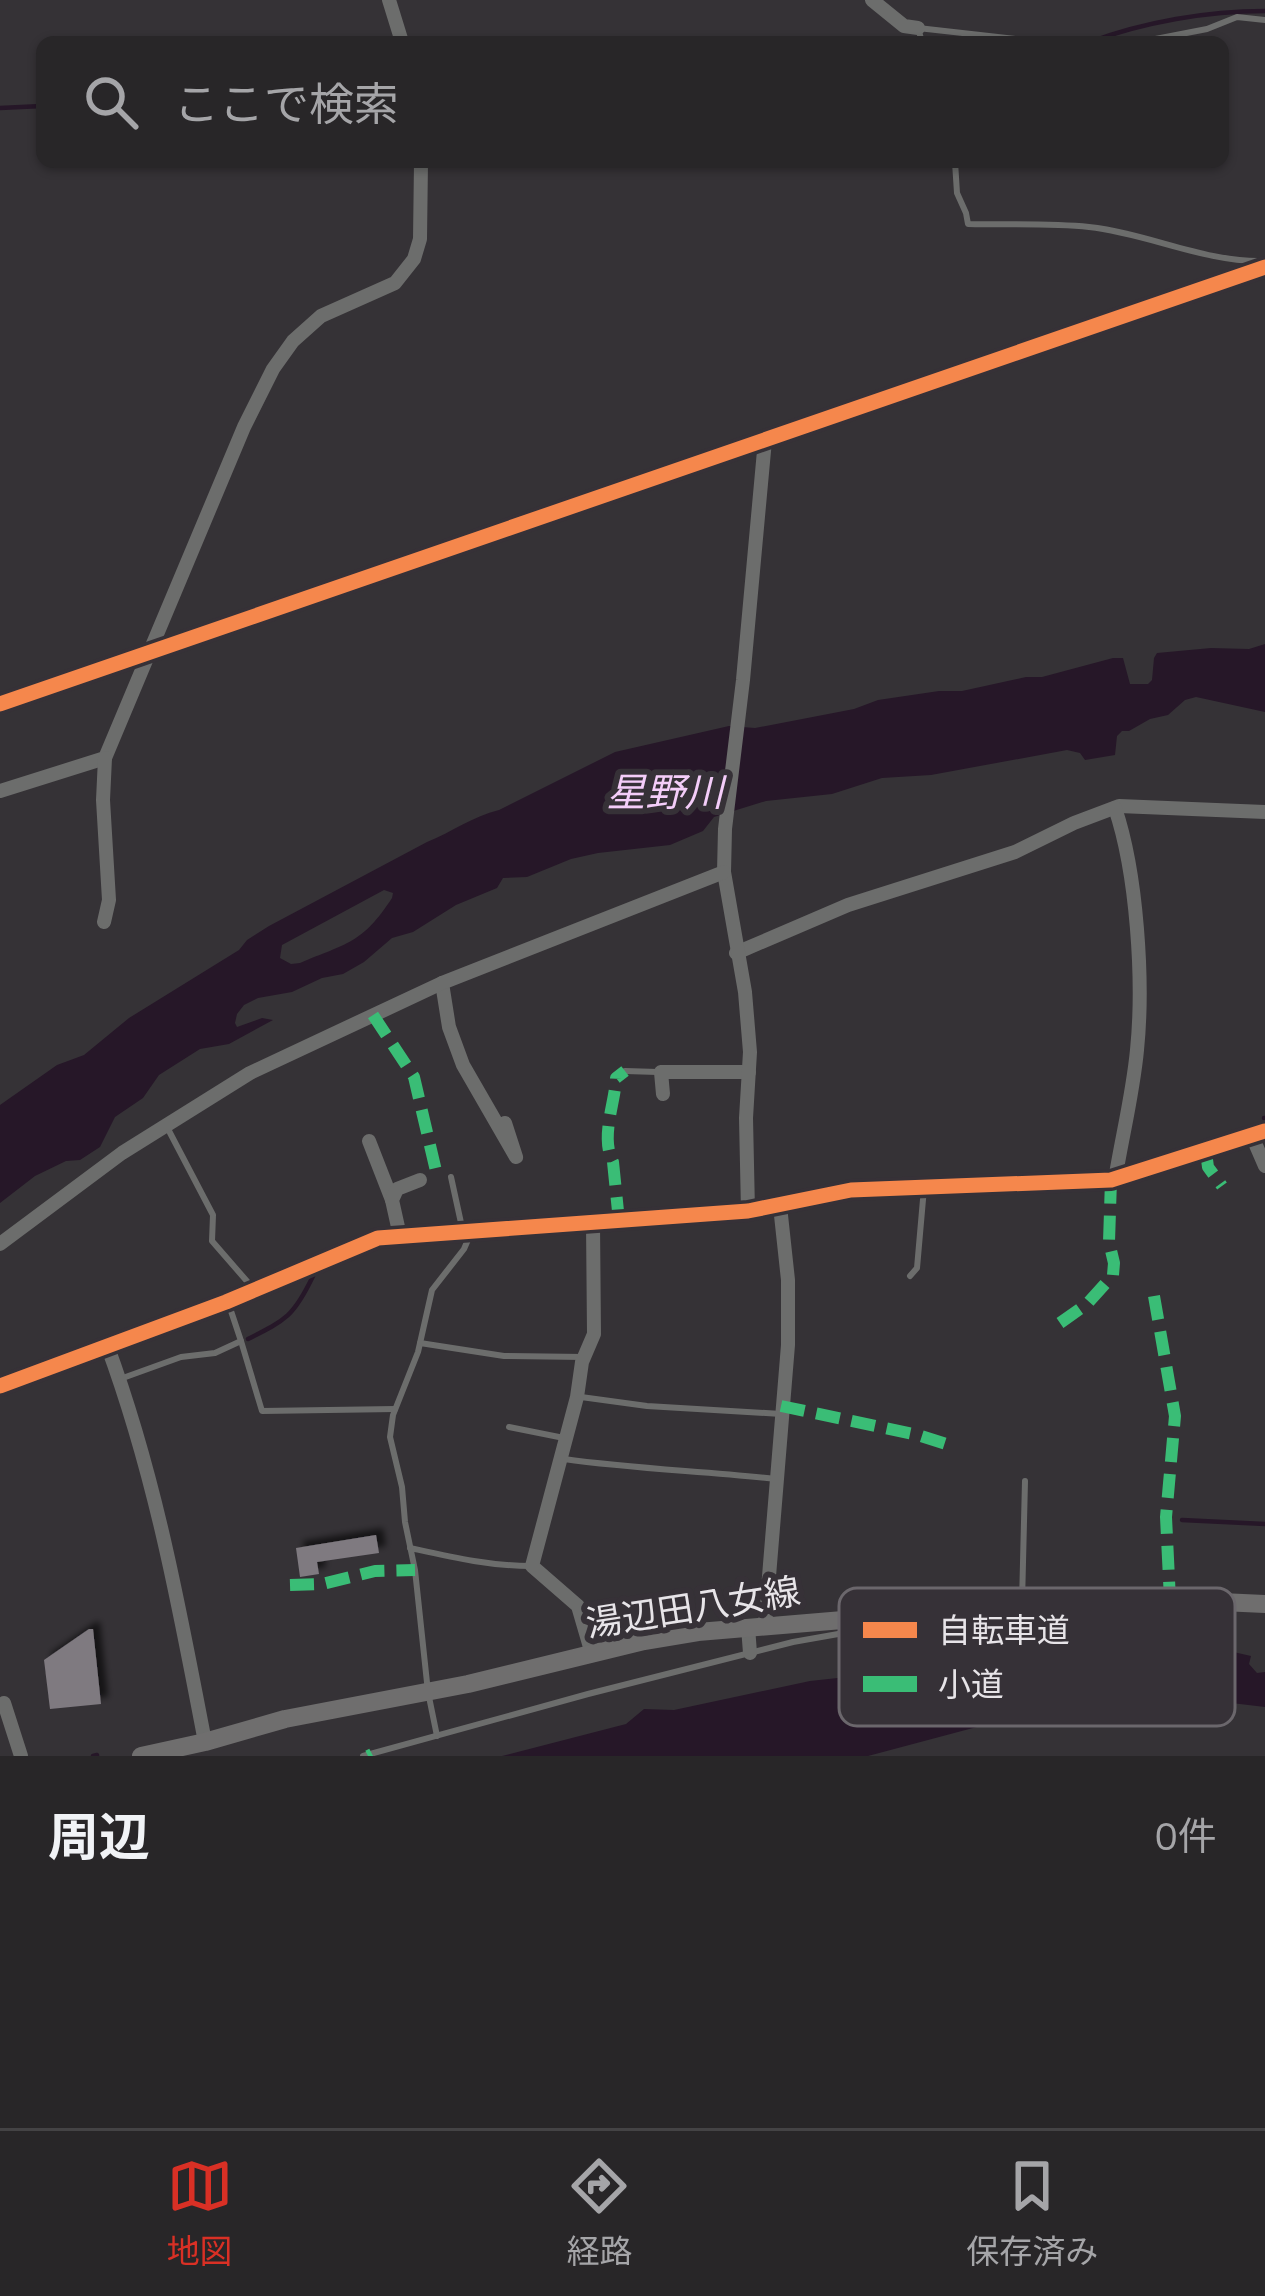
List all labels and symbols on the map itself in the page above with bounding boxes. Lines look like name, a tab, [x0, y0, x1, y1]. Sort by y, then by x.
water label: 星野川	[606, 767, 727, 820]
street label: 湯辺田八女線	[583, 1567, 804, 1650]
legend	[839, 1588, 1235, 1726]
text: 自転車道	[938, 1609, 1070, 1654]
text: 小道	[938, 1663, 1004, 1708]

